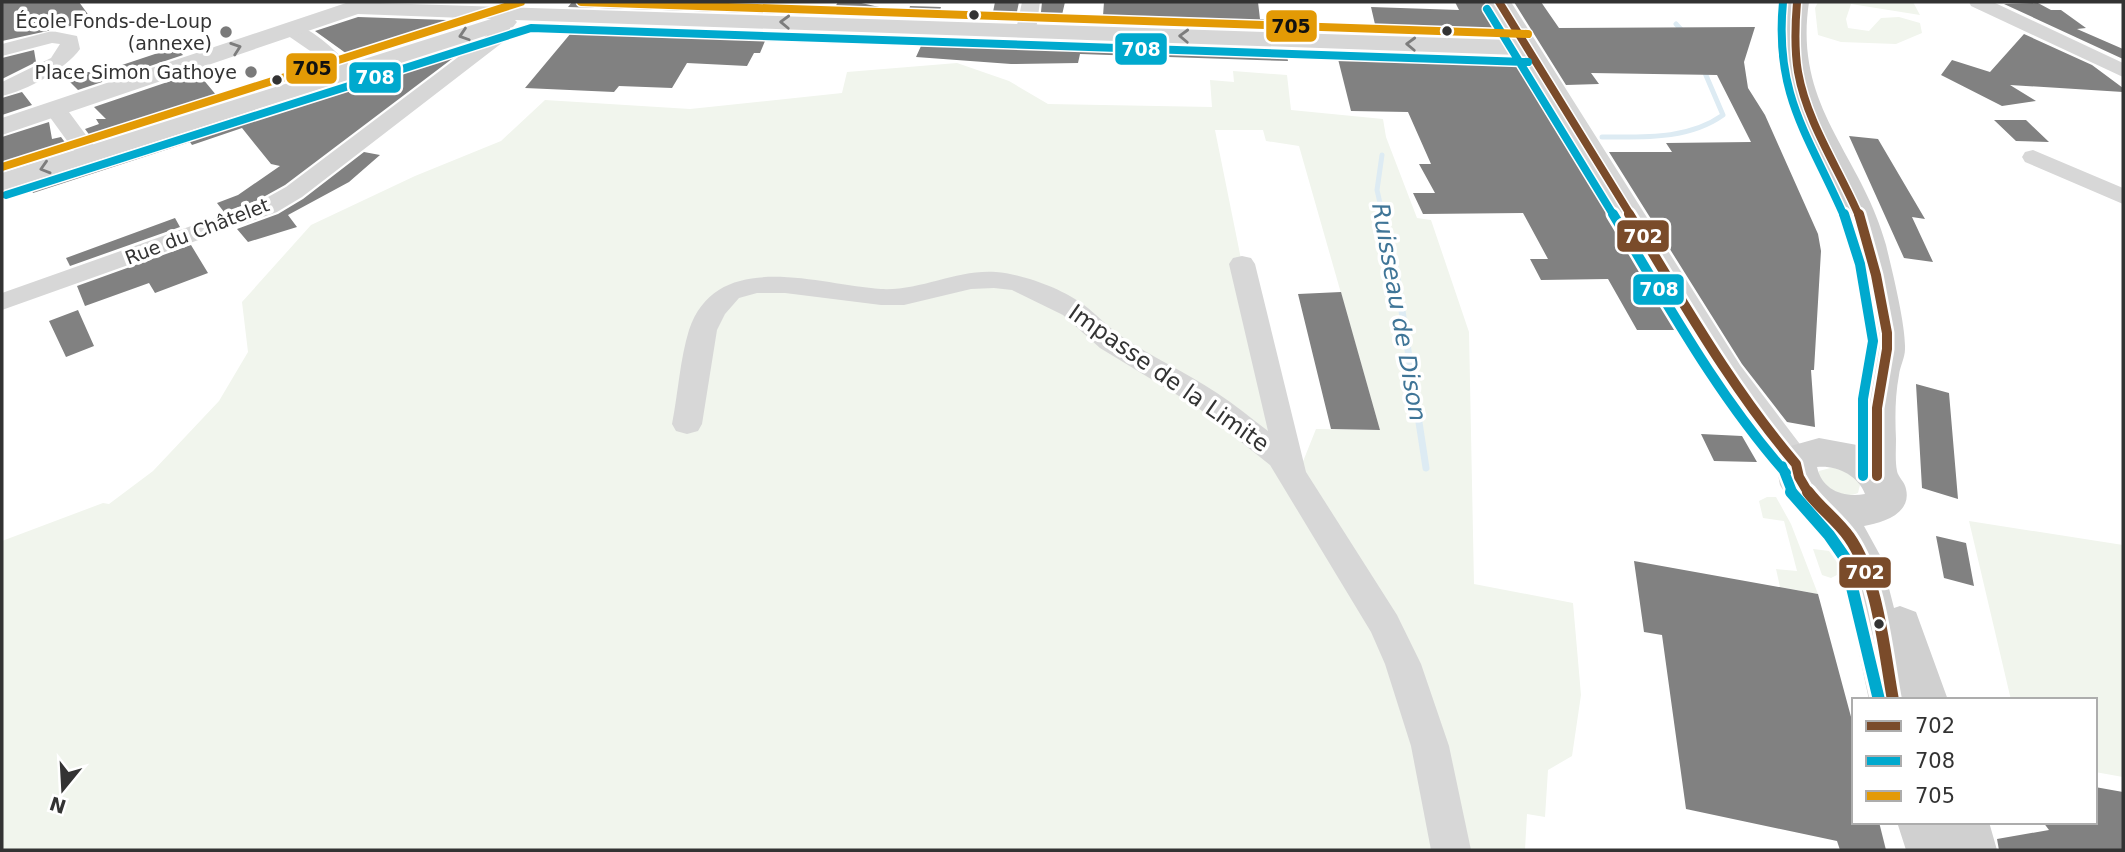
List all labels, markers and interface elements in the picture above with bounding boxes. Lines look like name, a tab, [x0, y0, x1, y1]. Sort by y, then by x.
unlabelled marker	[967, 8, 981, 22]
line badge: 705	[1265, 9, 1318, 43]
place label: École Fonds-de-Loup (annexe)	[16, 10, 212, 54]
one-way arrow	[779, 14, 790, 30]
text: 705	[1271, 15, 1311, 37]
marker: École Fonds-de-Loup (annexe)	[218, 24, 234, 40]
unlabelled marker	[1440, 24, 1454, 38]
one-way arrow	[458, 27, 471, 41]
one-way arrow	[1178, 28, 1189, 43]
line badge: 708	[1114, 32, 1168, 66]
one-way arrow	[1405, 36, 1416, 52]
text: 708	[1121, 38, 1161, 60]
one-way arrow	[229, 42, 242, 56]
line badge: 705	[285, 52, 338, 85]
text: 705	[292, 57, 332, 79]
place label: Place Simon Gathoye	[34, 61, 237, 83]
line badge: 708	[348, 61, 402, 94]
marker: Place Simon Gathoye	[243, 64, 259, 80]
text: 708	[355, 66, 395, 88]
unlabelled marker	[270, 73, 284, 87]
one-way arrow	[40, 160, 52, 175]
street label: Rue du Châtelet	[122, 193, 272, 269]
water label: Ruisseau de Dison	[1366, 201, 1432, 423]
line badge: 702	[1616, 219, 1670, 253]
text: 702	[1623, 225, 1663, 247]
line badge: 708	[1632, 273, 1685, 306]
text: 708	[1639, 278, 1679, 300]
street label: Impasse de la Limite	[1064, 299, 1274, 457]
line badge: 702	[1838, 556, 1892, 589]
text: 702	[1845, 561, 1885, 583]
unlabelled marker	[1872, 617, 1886, 631]
legend	[1852, 698, 2097, 824]
text: 702	[1915, 714, 1955, 738]
text: 708	[1915, 749, 1955, 773]
north arrow	[28, 754, 98, 824]
text: 705	[1915, 784, 1955, 808]
text: N	[47, 792, 69, 818]

